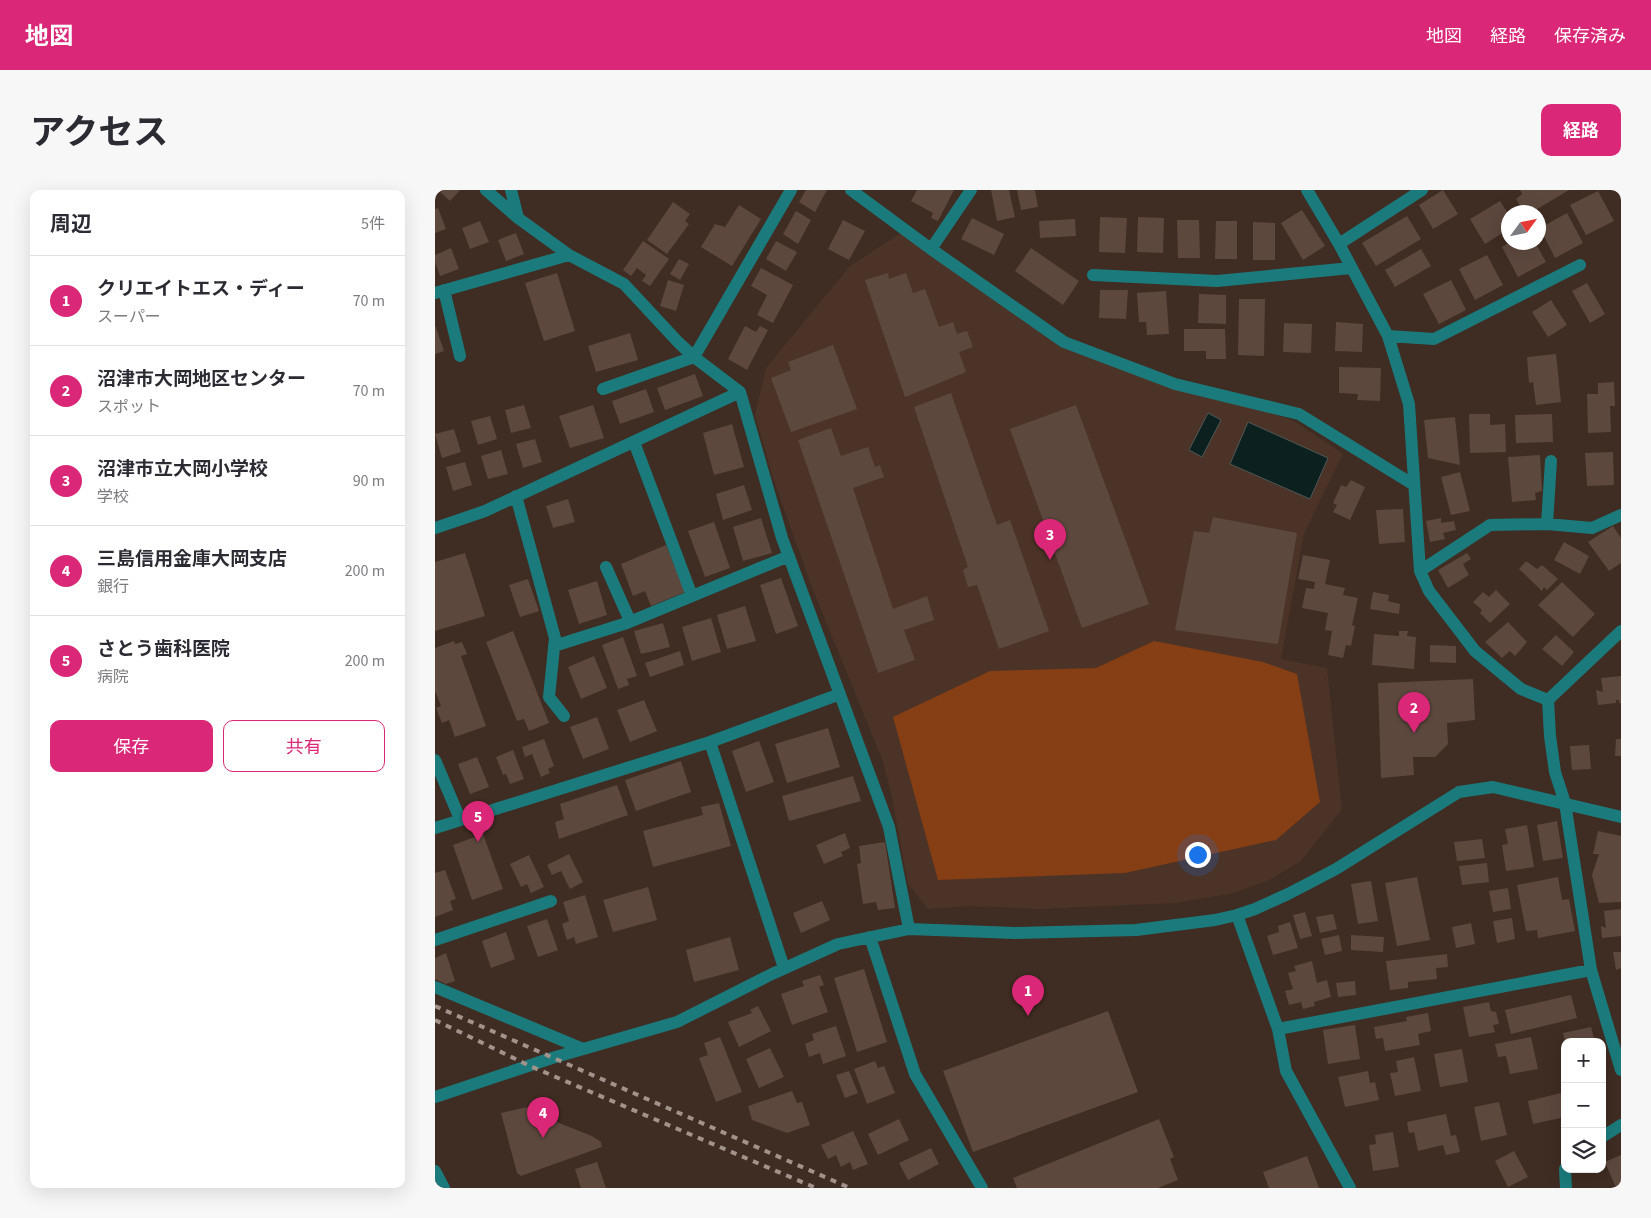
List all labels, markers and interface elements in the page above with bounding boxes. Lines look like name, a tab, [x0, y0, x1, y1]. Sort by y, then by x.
text: 地図	[25, 19, 73, 54]
text: 地図	[1426, 24, 1462, 49]
text: 経路	[1490, 24, 1526, 49]
text: 保存済み	[1554, 24, 1626, 49]
button: 経路	[1541, 104, 1621, 156]
text: アクセス	[30, 108, 168, 158]
north arrow	[1501, 205, 1546, 250]
text: 周辺	[50, 209, 92, 239]
text: 5件	[361, 213, 385, 235]
text: クリエイトエス・ディー	[97, 276, 305, 303]
text: 1	[62, 290, 70, 312]
text: 70 m	[353, 290, 385, 312]
text: スーパー	[97, 306, 161, 328]
text: 沼津市大岡地区センター	[97, 366, 306, 393]
text: 2	[62, 380, 70, 402]
text: 70 m	[353, 380, 385, 402]
text: スポット	[97, 396, 161, 418]
text: 沼津市立大岡小学校	[97, 456, 268, 483]
text: 3	[62, 470, 70, 492]
text: 90 m	[353, 470, 385, 492]
text: 学校	[97, 486, 129, 508]
pin: 3	[1034, 519, 1066, 560]
text: 三島信用金庫大岡支店	[97, 546, 287, 573]
text: 4	[62, 560, 70, 582]
text: 200 m	[345, 560, 385, 582]
text: 銀行	[97, 576, 129, 598]
text: さとう歯科医院	[97, 636, 230, 663]
text: 5	[62, 650, 70, 672]
text: 200 m	[345, 650, 385, 672]
text: 病院	[97, 666, 129, 688]
pin: 2	[1398, 692, 1430, 733]
button: 保存	[50, 720, 213, 772]
button: 共有	[223, 720, 385, 772]
pin: 5	[462, 801, 494, 842]
your location	[1185, 842, 1211, 868]
pin: 1	[1012, 975, 1044, 1016]
map controls	[1561, 1038, 1606, 1173]
button: +	[1561, 1038, 1606, 1083]
button: −	[1561, 1083, 1606, 1128]
pin: 4	[527, 1097, 559, 1138]
button: layers	[1561, 1128, 1606, 1173]

